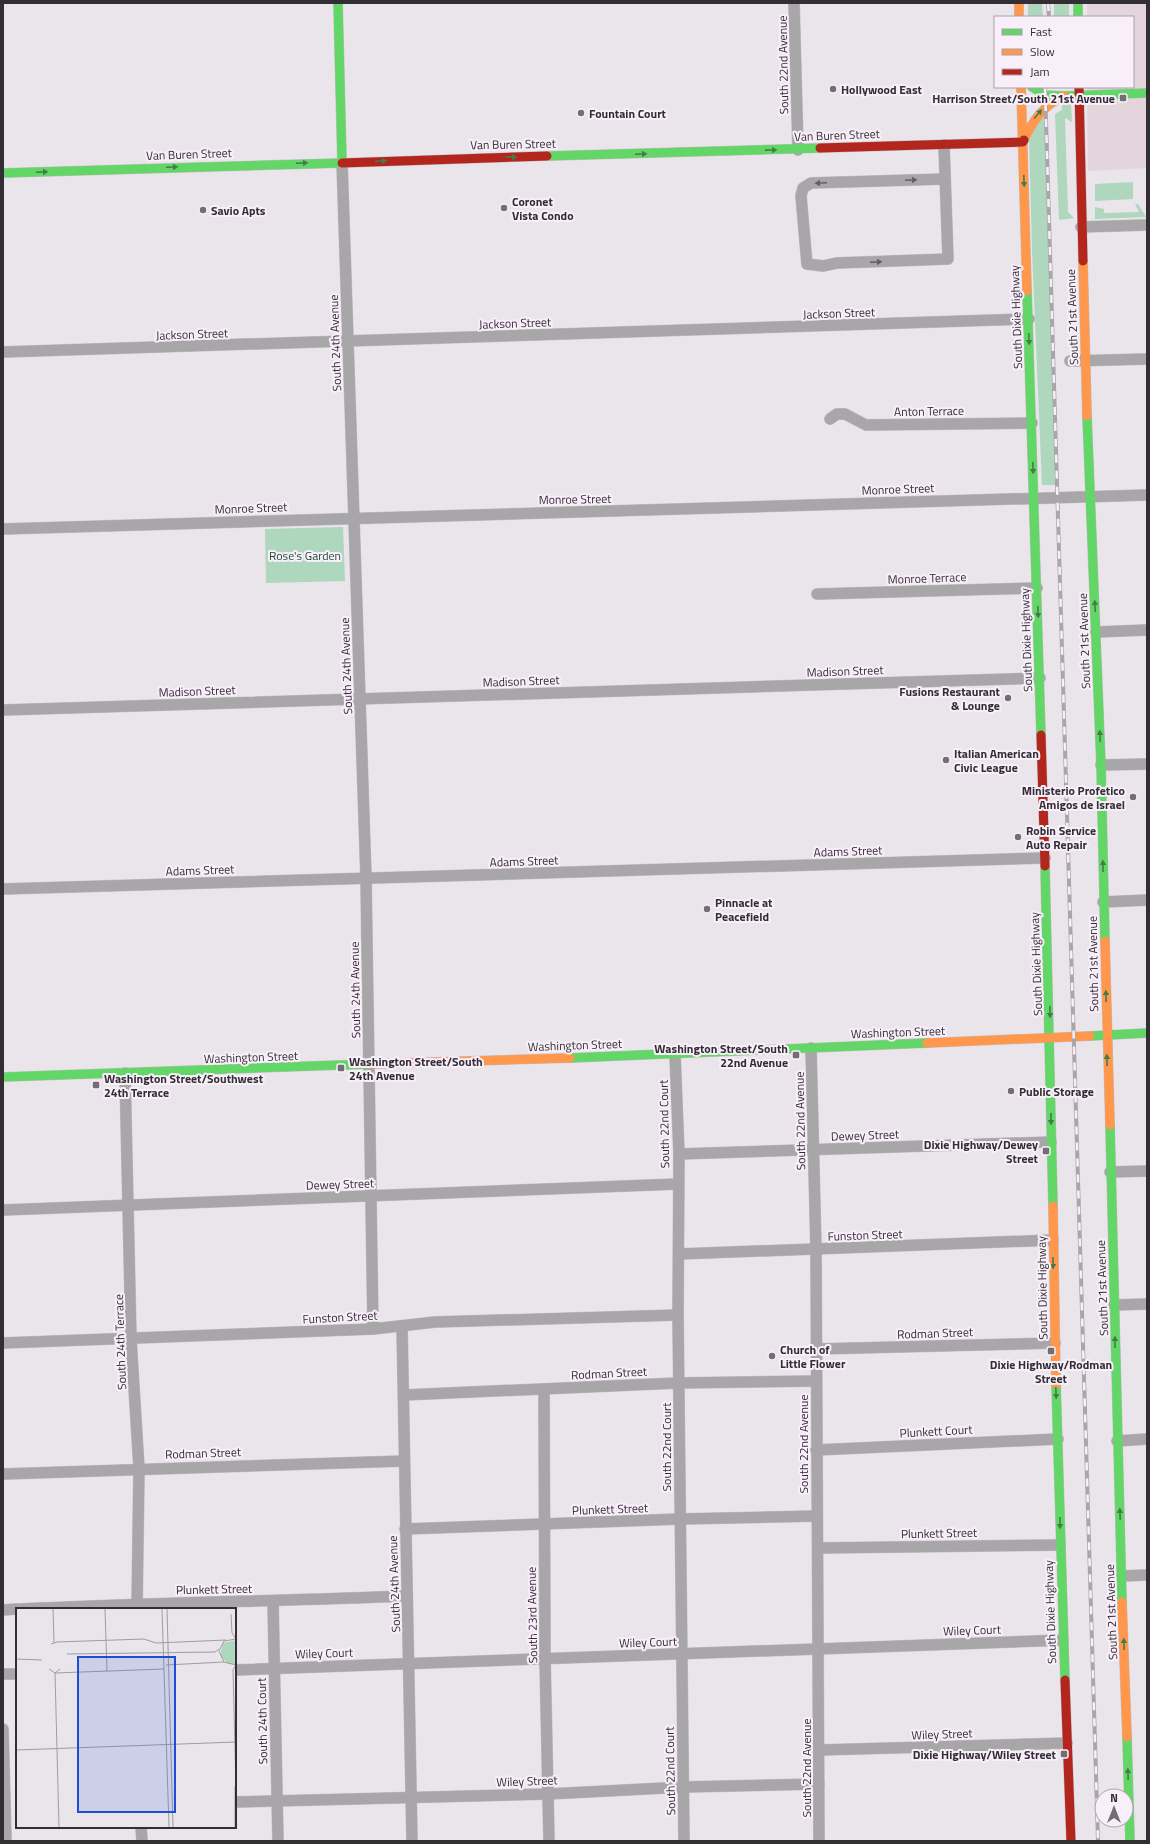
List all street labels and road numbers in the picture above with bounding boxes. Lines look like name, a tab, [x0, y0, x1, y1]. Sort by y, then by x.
street label: South 22nd Avenue	[773, 15, 793, 115]
street label: Van Buren Street	[794, 124, 881, 146]
street label: Van Buren Street	[470, 134, 557, 154]
street label: Van Buren Street	[146, 143, 233, 165]
street label: South Dixie Highway	[1005, 265, 1027, 369]
street label: South 21st Avenue	[1061, 269, 1083, 365]
street label: South 24th Avenue	[324, 294, 346, 392]
street label: Jackson Street	[802, 302, 876, 324]
street label: Jackson Street	[478, 312, 552, 334]
street label: Jackson Street	[155, 323, 229, 345]
street label: Anton Terrace	[894, 401, 964, 421]
street label: Monroe Street	[861, 478, 935, 500]
street label: Monroe Street	[538, 489, 612, 509]
street label: Monroe Street	[214, 497, 288, 519]
street label: Monroe Terrace	[887, 567, 967, 589]
street label: South Dixie Highway	[1015, 588, 1037, 692]
street label: South 21st Avenue	[1073, 593, 1095, 689]
street label: South 24th Avenue	[335, 617, 357, 715]
street label: Madison Street	[806, 660, 885, 682]
street label: Madison Street	[482, 670, 561, 692]
street label: Madison Street	[158, 680, 237, 702]
street label: Adams Street	[813, 840, 883, 862]
street label: Adams Street	[489, 850, 559, 872]
street label: Adams Street	[165, 859, 235, 881]
street label: South Dixie Highway	[1025, 912, 1047, 1016]
street label: South 21st Avenue	[1083, 916, 1103, 1012]
street label: South 24th Avenue	[345, 941, 365, 1039]
street label: Washington Street	[851, 1021, 946, 1043]
street label: Washington Street	[528, 1034, 623, 1056]
street label: Washington Street	[204, 1046, 299, 1068]
street label: South 22nd Avenue	[790, 1071, 810, 1171]
street label: South 22nd Court	[654, 1079, 674, 1169]
street label: Dewey Street	[831, 1124, 900, 1146]
street label: Dewey Street	[306, 1173, 375, 1195]
street label: Funston Street	[827, 1224, 904, 1246]
street label: South Dixie Highway	[1032, 1236, 1052, 1340]
street label: South 21st Avenue	[1091, 1240, 1113, 1336]
street label: South 24th Terrace	[109, 1294, 131, 1390]
street label: Funston Street	[302, 1306, 379, 1328]
street label: Rodman Street	[897, 1322, 974, 1344]
street label: Rodman Street	[571, 1361, 648, 1384]
street label: South 22nd Avenue	[794, 1395, 813, 1493]
street label: South 22nd Court	[657, 1402, 676, 1491]
street label: Plunkett Court	[899, 1420, 974, 1442]
street label: Rodman Street	[165, 1442, 242, 1464]
street label: Plunkett Street	[572, 1498, 649, 1520]
street label: Plunkett Street	[901, 1523, 978, 1543]
street label: South 24th Avenue	[383, 1535, 405, 1633]
street label: South Dixie Highway	[1039, 1560, 1061, 1664]
street label: South 21st Avenue	[1100, 1564, 1122, 1660]
street label: South 23rd Avenue	[522, 1567, 542, 1663]
street label: Plunkett Street	[176, 1579, 253, 1599]
street label: Wiley Court	[943, 1619, 1002, 1641]
street label: Wiley Court	[619, 1631, 678, 1653]
street label: Wiley Court	[295, 1642, 354, 1664]
street label: South 24th Court	[252, 1677, 272, 1765]
street label: South 22nd Avenue	[797, 1719, 816, 1817]
street label: Wiley Street	[911, 1723, 974, 1745]
street label: South 22nd Court	[660, 1726, 680, 1816]
street label: Wiley Street	[496, 1770, 559, 1792]

